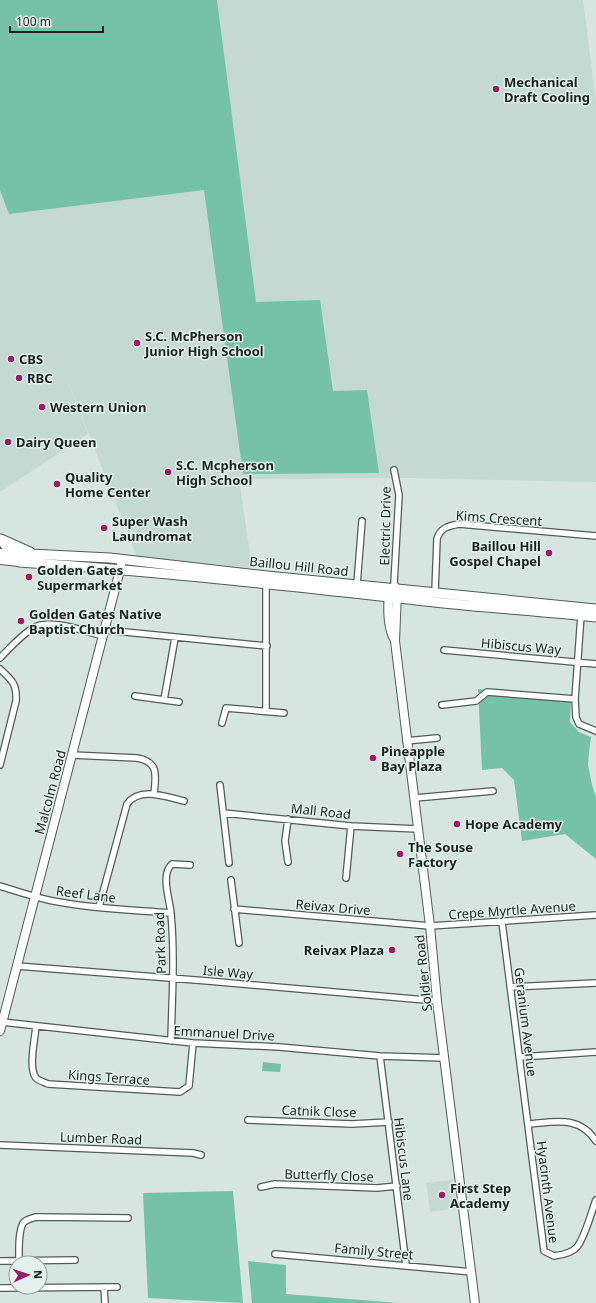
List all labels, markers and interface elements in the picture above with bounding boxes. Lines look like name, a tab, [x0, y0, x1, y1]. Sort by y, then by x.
scale bar	[10, 8, 103, 34]
text: 100 m	[16, 13, 51, 30]
place label: Mechanical Draft Cooling	[504, 73, 590, 106]
marker: Mechanical Draft Cooling	[491, 84, 501, 94]
place label: S.C. McPherson Junior High School	[144, 327, 264, 360]
marker: S.C. McPherson Junior High School	[132, 338, 142, 348]
place label: CBS	[19, 350, 43, 368]
marker: CBS	[6, 354, 16, 364]
place label: RBC	[27, 369, 53, 387]
marker: RBC	[14, 373, 24, 383]
place label: Western Union	[50, 398, 146, 416]
marker: Western Union	[37, 402, 47, 412]
place label: Dairy Queen	[16, 433, 97, 451]
marker: Dairy Queen	[3, 437, 13, 447]
place label: S.C. Mcpherson High School	[176, 456, 274, 489]
marker: S.C. Mcpherson High School	[163, 467, 173, 477]
place label: Quality Home Center	[65, 468, 151, 501]
marker: Quality Home Center	[52, 479, 62, 489]
street label: Electric Drive	[375, 486, 395, 566]
street label: Kims Crescent	[455, 506, 543, 530]
place label: Super Wash Laundromat	[112, 512, 192, 545]
marker: Super Wash Laundromat	[99, 523, 109, 533]
place label: Baillou Hill Gospel Chapel	[449, 537, 541, 570]
marker: Baillou Hill Gospel Chapel	[544, 548, 554, 558]
street label: Baillou Hill Road	[249, 552, 349, 580]
place label: Golden Gates Supermarket	[37, 561, 123, 594]
marker: Golden Gates Supermarket	[24, 572, 34, 582]
place label: Golden Gates Native Baptist Church	[29, 605, 162, 638]
marker: Golden Gates Native Baptist Church	[16, 616, 26, 626]
street label: Hibiscus Way	[480, 634, 562, 658]
place label: Pineapple Bay Plaza	[381, 742, 445, 775]
street label: Malcolm Road	[30, 748, 70, 836]
marker: Pineapple Bay Plaza	[368, 753, 378, 763]
street label: Mall Road	[290, 799, 352, 823]
place label: Hope Academy	[465, 815, 563, 833]
marker: Hope Academy	[452, 819, 462, 829]
place label: The Souse Factory	[408, 838, 473, 871]
marker: The Souse Factory	[395, 849, 405, 859]
street label: Reef Lane	[55, 881, 117, 907]
street label: Reivax Drive	[295, 895, 371, 919]
street label: Crepe Myrtle Avenue	[448, 897, 576, 923]
street label: Park Road	[150, 912, 170, 974]
street label: Soldier Road	[410, 934, 436, 1012]
place label: Reivax Plaza	[304, 941, 384, 959]
marker: Reivax Plaza	[387, 945, 397, 955]
street label: Isle Way	[202, 961, 254, 983]
street label: Geranium Avenue	[510, 966, 542, 1078]
street label: Emmanuel Drive	[173, 1021, 275, 1045]
street label: Kings Terrace	[67, 1065, 151, 1089]
street label: Catnik Close	[281, 1101, 357, 1121]
street label: Hibiscus Lane	[390, 1116, 418, 1202]
street label: Lumber Road	[60, 1128, 142, 1148]
street label: Hyacinth Avenue	[533, 1140, 563, 1244]
street label: Butterfly Close	[284, 1164, 374, 1186]
place label: First Step Academy	[450, 1179, 511, 1212]
marker: First Step Academy	[437, 1190, 447, 1200]
street label: Family Street	[334, 1239, 415, 1263]
north arrow	[8, 1255, 48, 1295]
text: N	[31, 1270, 46, 1279]

